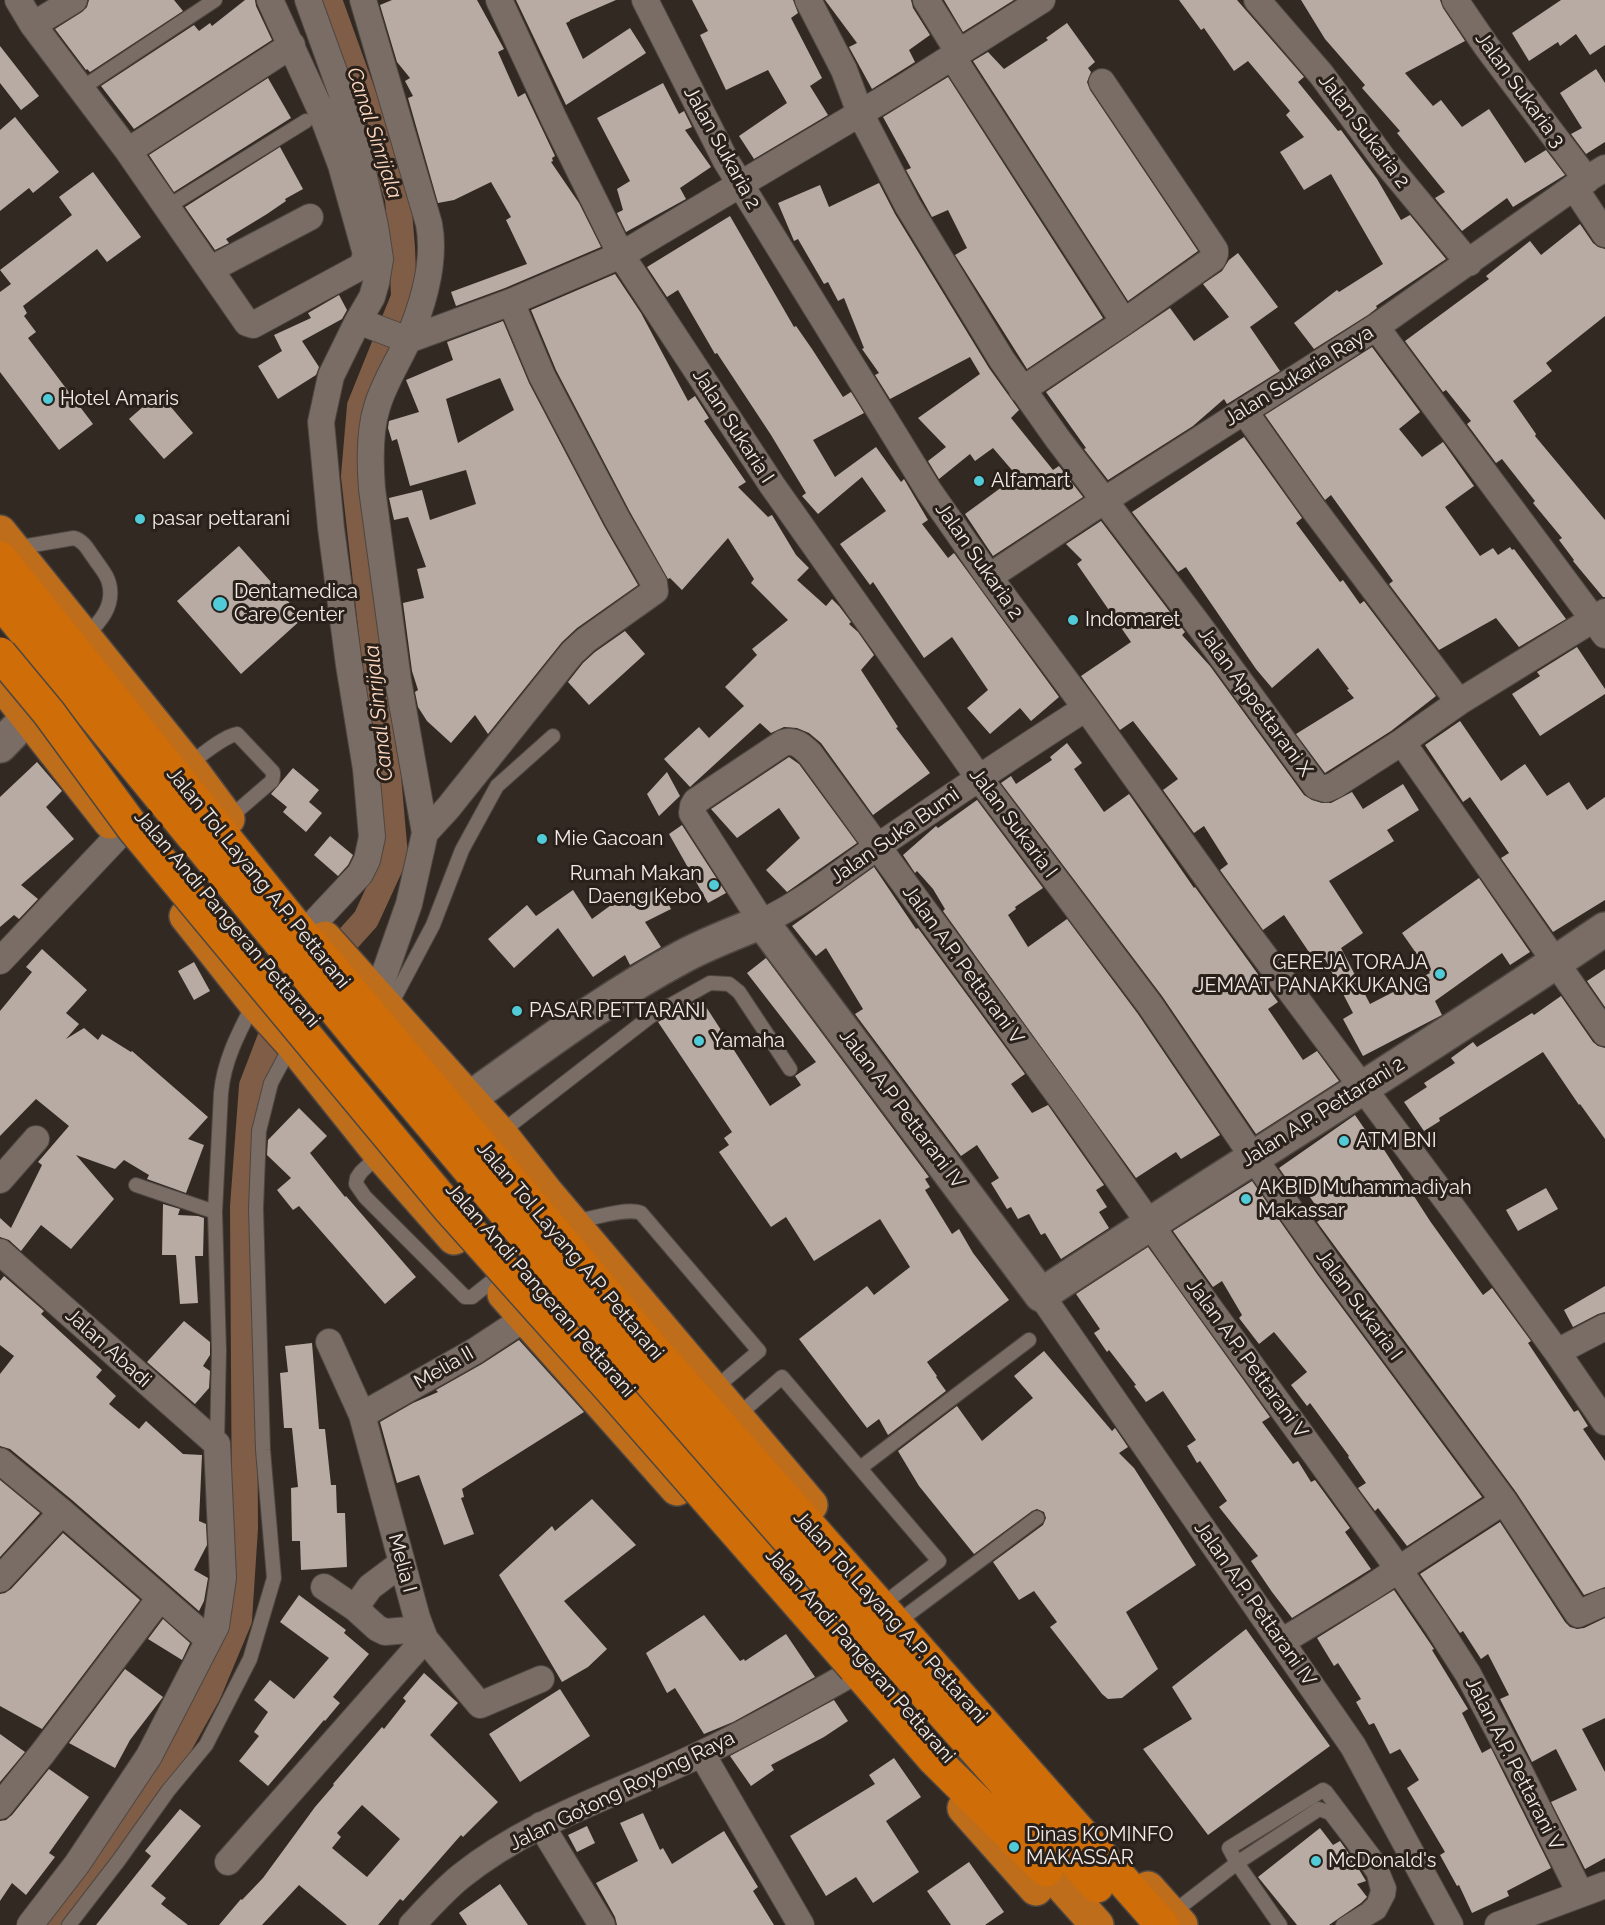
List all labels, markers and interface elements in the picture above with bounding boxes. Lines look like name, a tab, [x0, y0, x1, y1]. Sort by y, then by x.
street label: Jalan Sukaria 3	[1470, 28, 1570, 152]
water label: Canal Sinrijala	[341, 64, 407, 202]
street label: Jalan Sukaria 2	[1313, 69, 1415, 193]
street label: Jalan Sukaria 2	[678, 82, 766, 214]
street label: Jalan Sukaria Raya	[1220, 320, 1378, 432]
street label: Jalan Sukaria I	[687, 364, 779, 488]
place label: Hotel Amaris	[60, 387, 179, 411]
marker: Hotel Amaris	[41, 392, 55, 406]
place label: Alfamart	[991, 469, 1070, 493]
marker: Alfamart	[972, 474, 986, 488]
street label: Jalan Sukaria 2	[930, 498, 1028, 624]
place label: pasar pettarani	[152, 507, 290, 531]
marker: pasar pettarani	[133, 512, 147, 526]
place label: Dentamedica Care Center	[234, 580, 358, 627]
marker: Dentamedica Care Center	[211, 595, 229, 613]
place label: Indomaret	[1085, 608, 1180, 632]
marker: Indomaret	[1066, 613, 1080, 627]
street label: Jalan Appettarani X	[1193, 622, 1317, 782]
water label: Canal Sinrijala	[359, 644, 399, 782]
street label: Jalan Tol Layang A.P. Pettarani	[161, 763, 355, 993]
street label: Jalan Sukaria I	[964, 763, 1062, 883]
street label: Jalan Suka Bumi	[826, 783, 964, 889]
street label: Jalan Andi Pangeran Pettarani	[129, 805, 325, 1033]
place label: Mie Gacoan	[554, 827, 663, 851]
marker: Mie Gacoan	[535, 832, 549, 846]
place label: Rumah Makan Daeng Kebo	[570, 862, 702, 909]
marker: Rumah Makan Daeng Kebo	[707, 878, 721, 892]
street label: Jalan A.P. Pettarani V	[897, 881, 1029, 1049]
place label: GEREJA TORAJA JEMAAT PANAKKUKANG	[1195, 951, 1428, 998]
marker: GEREJA TORAJA JEMAAT PANAKKUKANG	[1433, 967, 1447, 981]
place label: PASAR PETTARANI	[529, 999, 705, 1023]
marker: PASAR PETTARANI	[510, 1004, 524, 1018]
street label: Jalan A.P Pettarani IV	[834, 1024, 970, 1194]
place label: Yamaha	[711, 1029, 785, 1053]
marker: Yamaha	[692, 1034, 706, 1048]
street label: Jalan A.P. Pettarani 2	[1237, 1052, 1409, 1172]
place label: ATM BNI	[1356, 1129, 1437, 1153]
marker: ATM BNI	[1337, 1134, 1351, 1148]
street label: Jalan Tol Layang A.P. Pettarani	[472, 1137, 668, 1365]
place label: AKBID Muhammadiyah Makassar	[1258, 1176, 1472, 1223]
street label: Jalan Andi Pangeran Pettarani	[440, 1178, 640, 1402]
marker: AKBID Muhammadiyah Makassar	[1239, 1192, 1253, 1206]
street label: Jalan Sukaria I	[1311, 1245, 1407, 1365]
street label: Jalan A.P. Pettarani V	[1181, 1275, 1313, 1443]
street label: Jalan Abadi	[60, 1303, 156, 1393]
street label: Melia II	[410, 1341, 478, 1395]
street label: Jalan Tol Layang A.P. Pettarani	[788, 1506, 992, 1728]
street label: Jalan A.P. Pettarani IV	[1189, 1517, 1321, 1691]
street label: Melia I	[383, 1531, 421, 1595]
street label: Jalan Andi Pangeran Pettarani	[760, 1544, 960, 1768]
street label: Jalan A.P. Pettarani V	[1460, 1673, 1568, 1855]
street label: Jalan Gotong Royong Raya	[505, 1726, 739, 1856]
place label: Dinas KOMINFO MAKASSAR	[1026, 1823, 1174, 1870]
marker: Dinas KOMINFO MAKASSAR	[1007, 1840, 1021, 1854]
place label: McDonald's	[1328, 1849, 1436, 1873]
marker: McDonald's	[1309, 1854, 1323, 1868]

